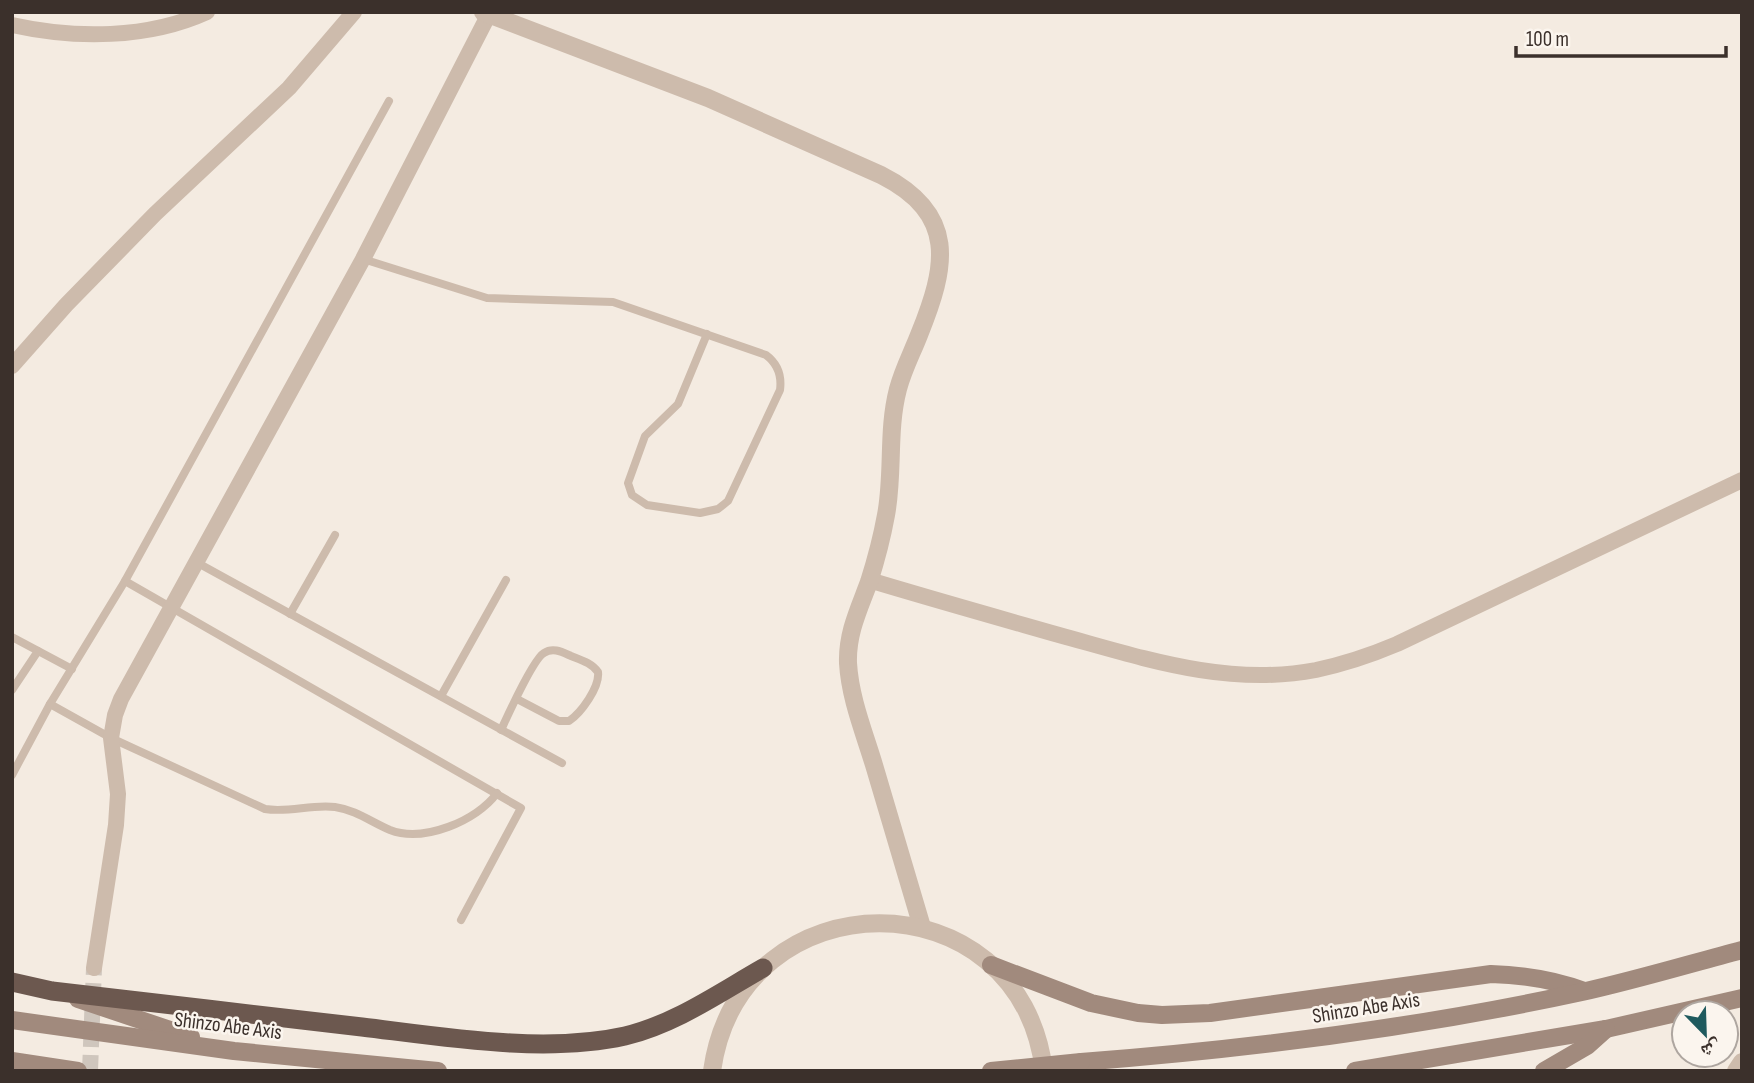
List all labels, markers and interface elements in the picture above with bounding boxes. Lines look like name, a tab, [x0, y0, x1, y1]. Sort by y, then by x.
scale bar	[1516, 14, 1726, 58]
text: 100 m	[1526, 27, 1569, 52]
street label: Shinzo Abe Axis	[1310, 987, 1422, 1029]
north arrow	[1670, 999, 1740, 1069]
street label: Shinzo Abe Axis	[173, 1007, 283, 1045]
text: ش	[1697, 1034, 1725, 1063]

